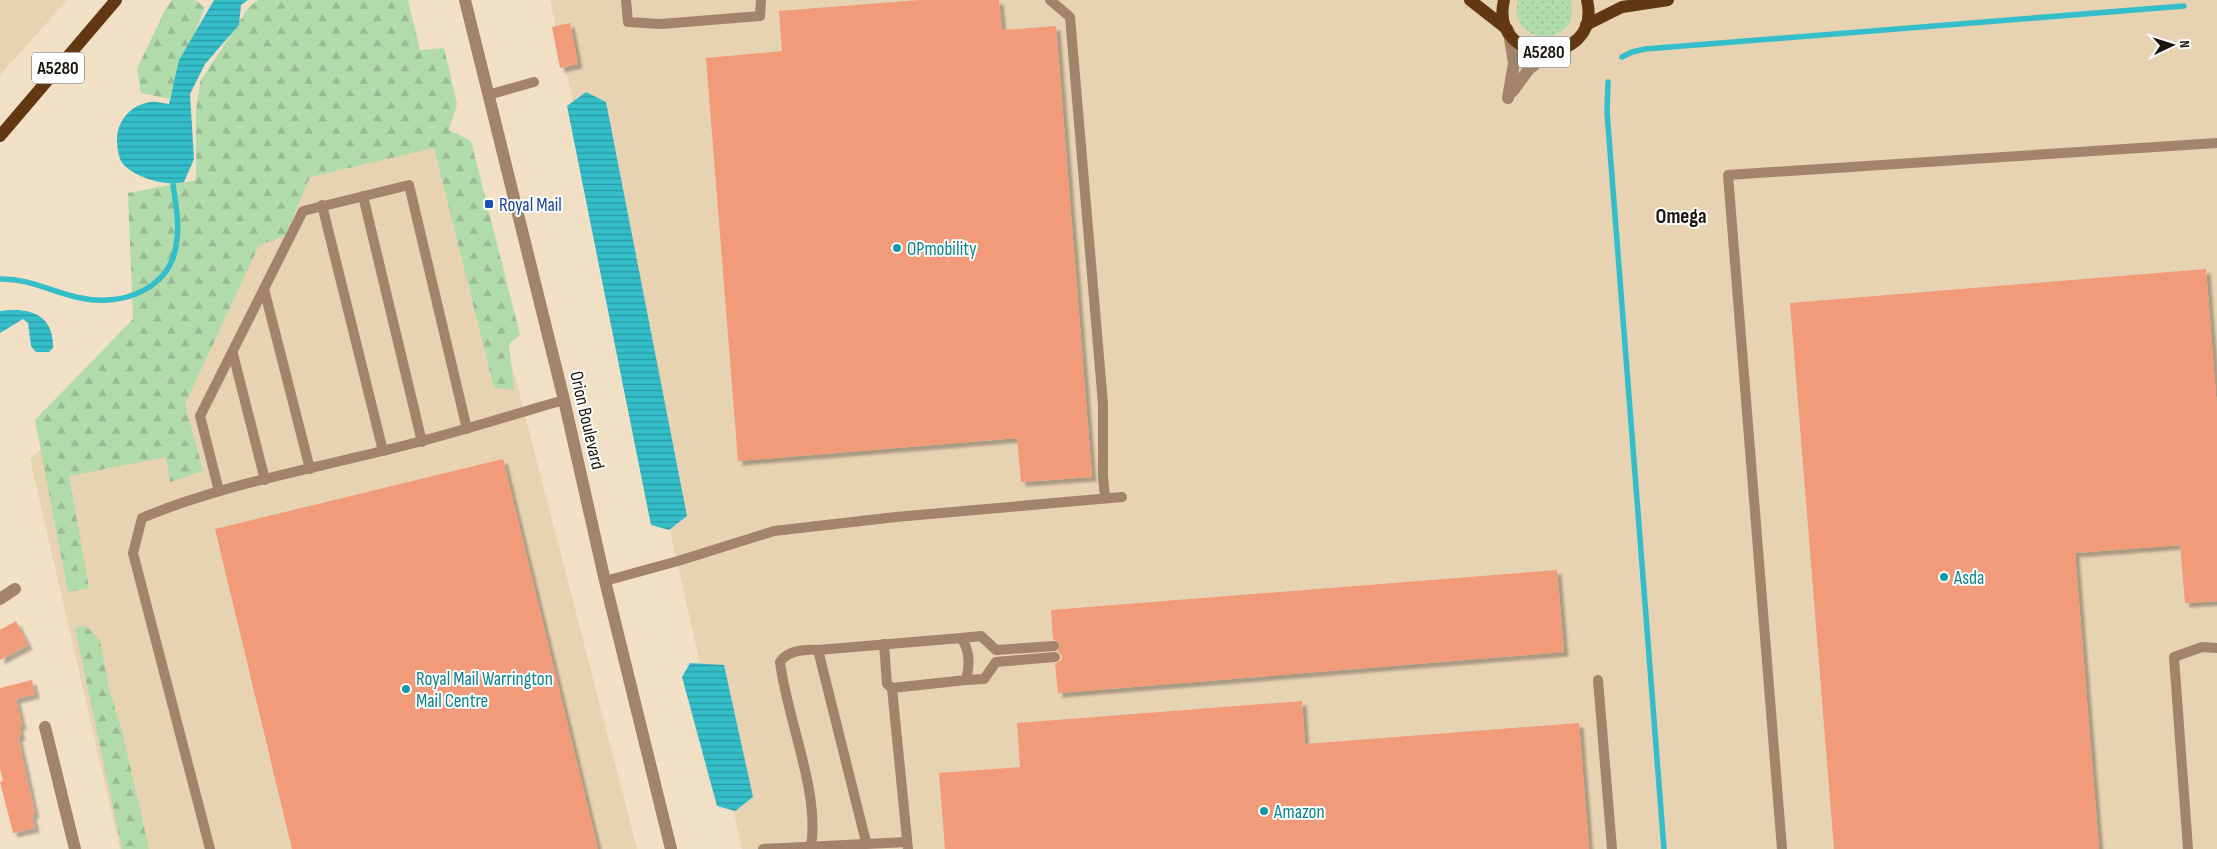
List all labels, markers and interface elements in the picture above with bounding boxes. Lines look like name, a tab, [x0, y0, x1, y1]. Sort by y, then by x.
north arrow	[2147, 20, 2197, 70]
road number: A5280	[1518, 36, 1570, 68]
text: N	[2176, 40, 2193, 48]
road number: A5280	[32, 52, 84, 84]
place label: Royal Mail	[499, 194, 562, 217]
marker: Royal Mail	[483, 198, 495, 210]
district label: Omega	[1655, 204, 1707, 229]
place label: OPmobility	[907, 238, 977, 261]
marker: OPmobility	[891, 242, 903, 254]
street label: Orion Boulevard	[564, 369, 609, 472]
place label: Asda	[1953, 567, 1984, 590]
marker: Asda	[1938, 571, 1950, 583]
place label: Royal Mail Warrington Mail Centre	[416, 668, 553, 713]
marker: Royal Mail Warrington Mail Centre	[400, 683, 412, 695]
place label: Amazon	[1273, 801, 1325, 824]
marker: Amazon	[1258, 805, 1270, 817]

